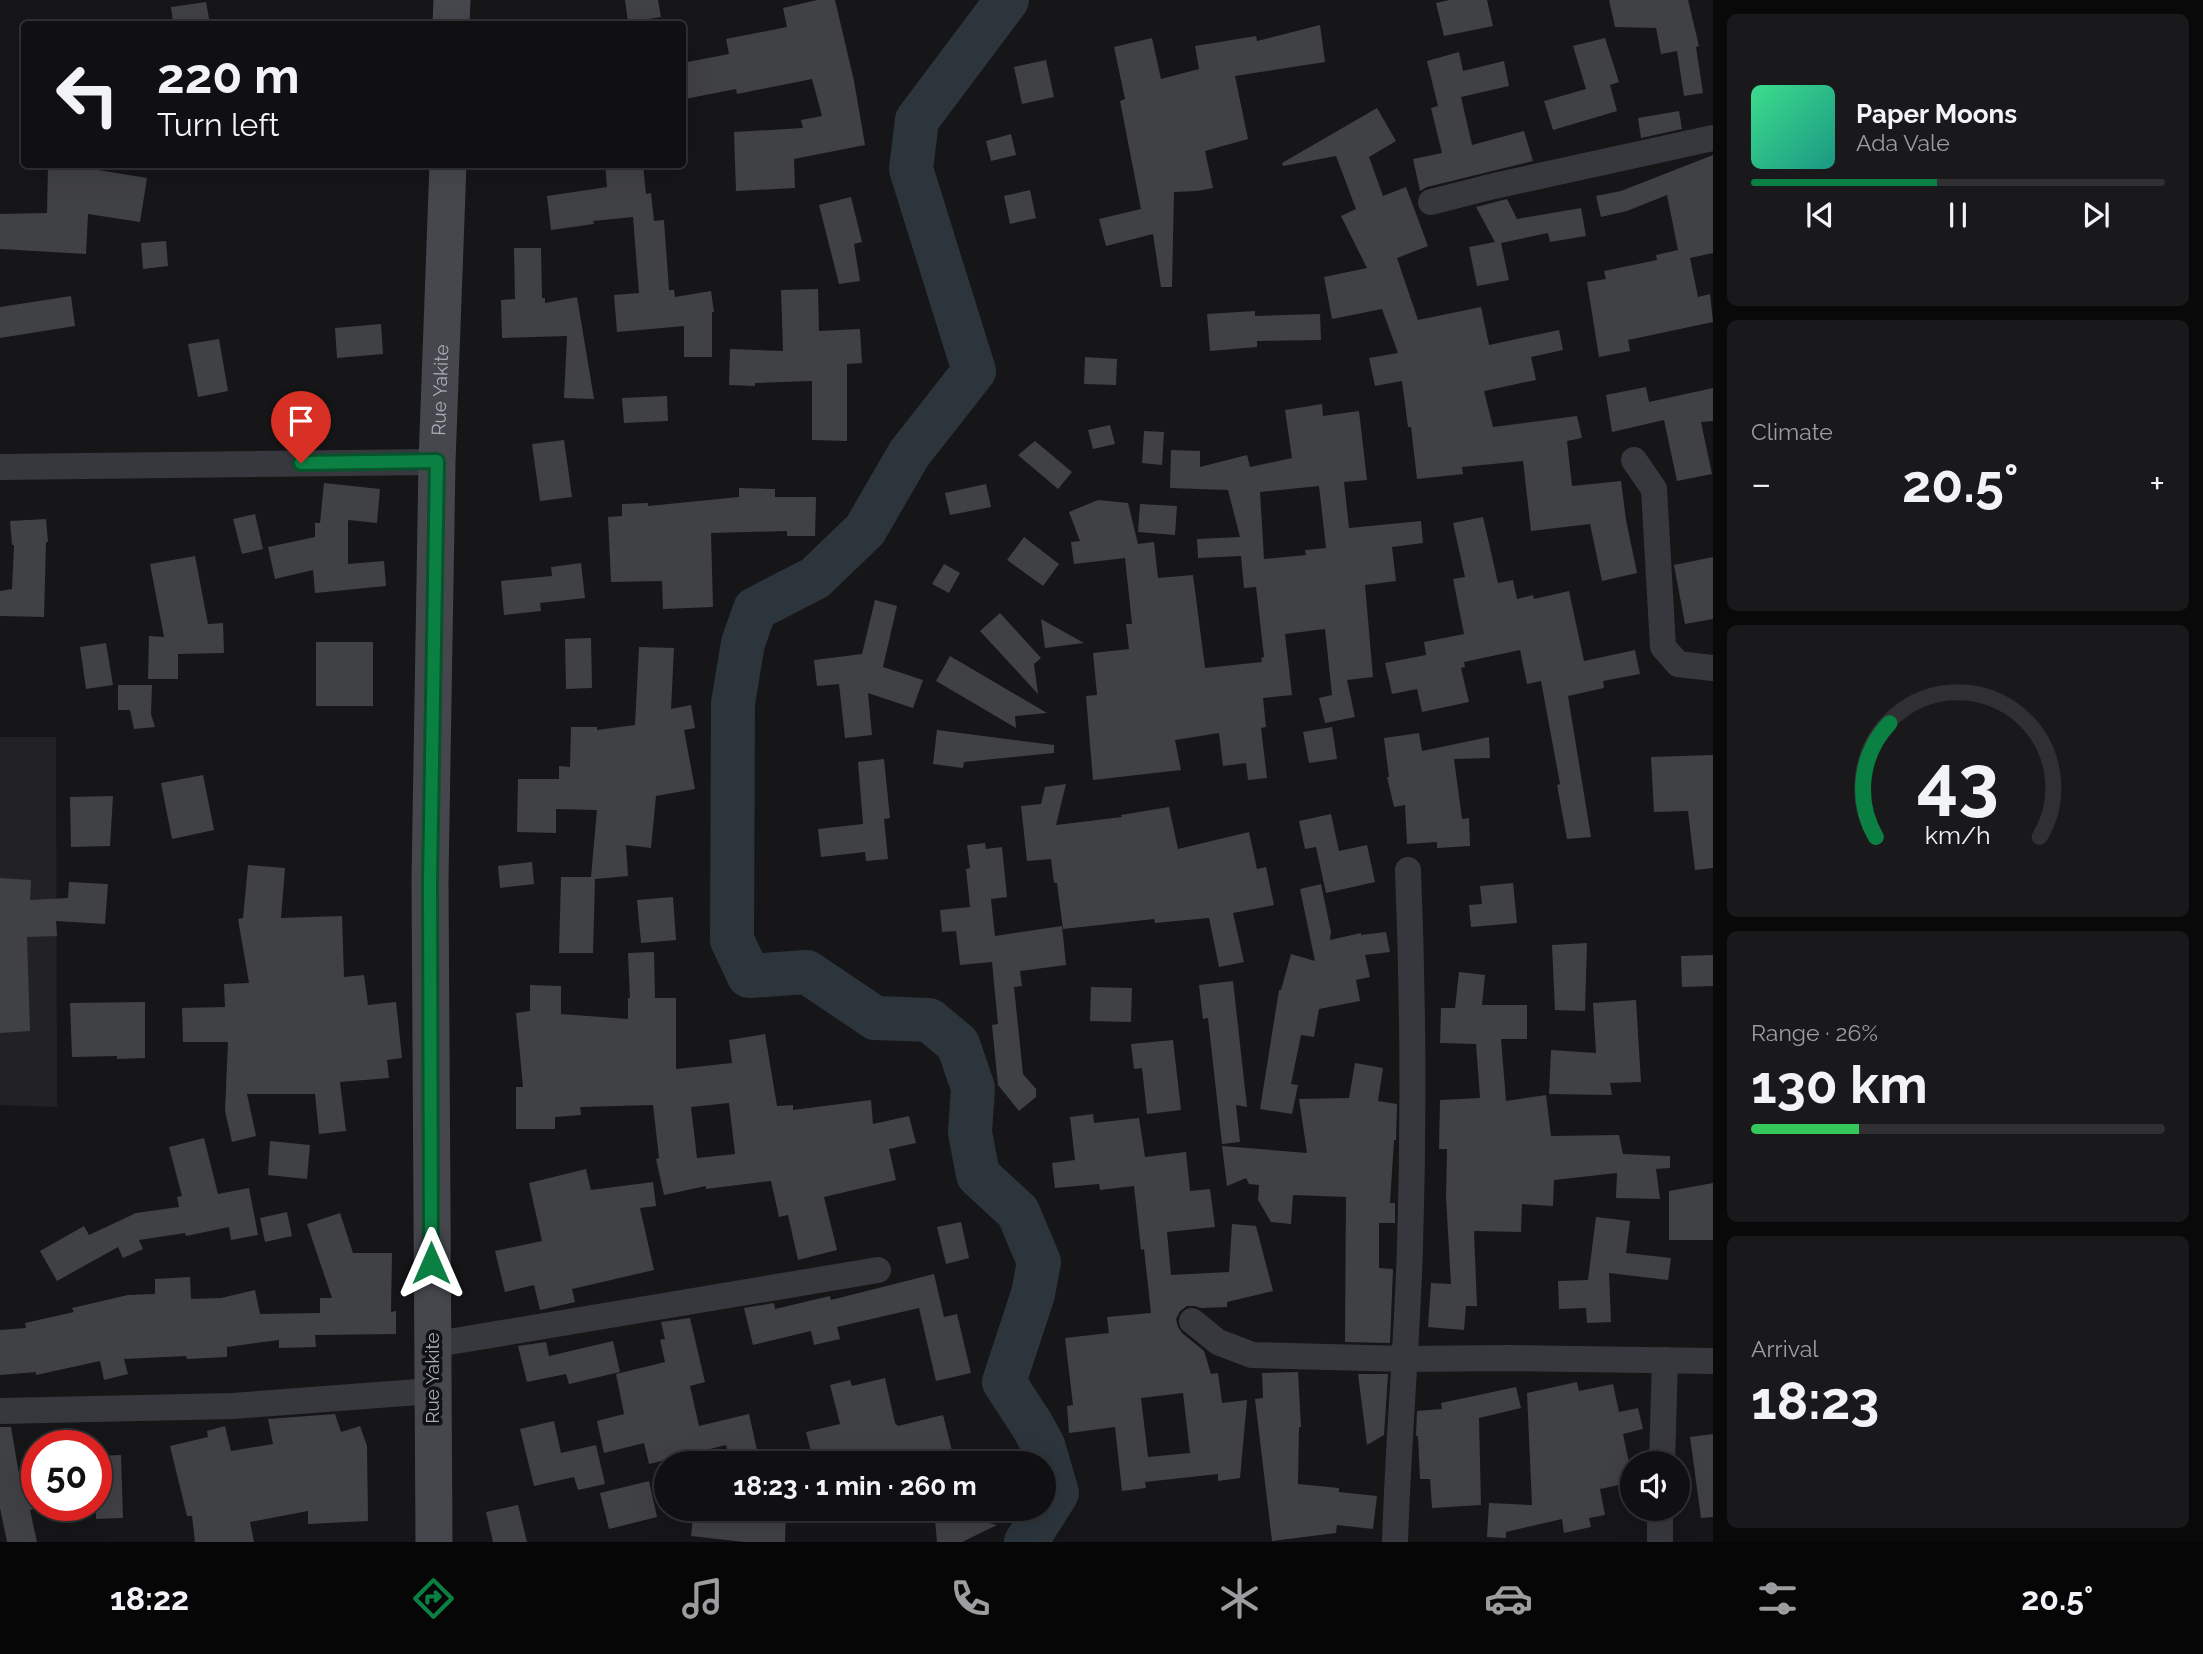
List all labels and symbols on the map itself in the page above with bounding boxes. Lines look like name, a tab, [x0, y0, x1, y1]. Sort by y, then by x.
street label: Rue Yakite	[427, 344, 452, 436]
pin	[271, 391, 331, 463]
position arrow	[394, 1226, 468, 1300]
street label: Rue Yakite	[421, 1332, 443, 1424]
speed limit sign: 50	[21, 1430, 112, 1521]

